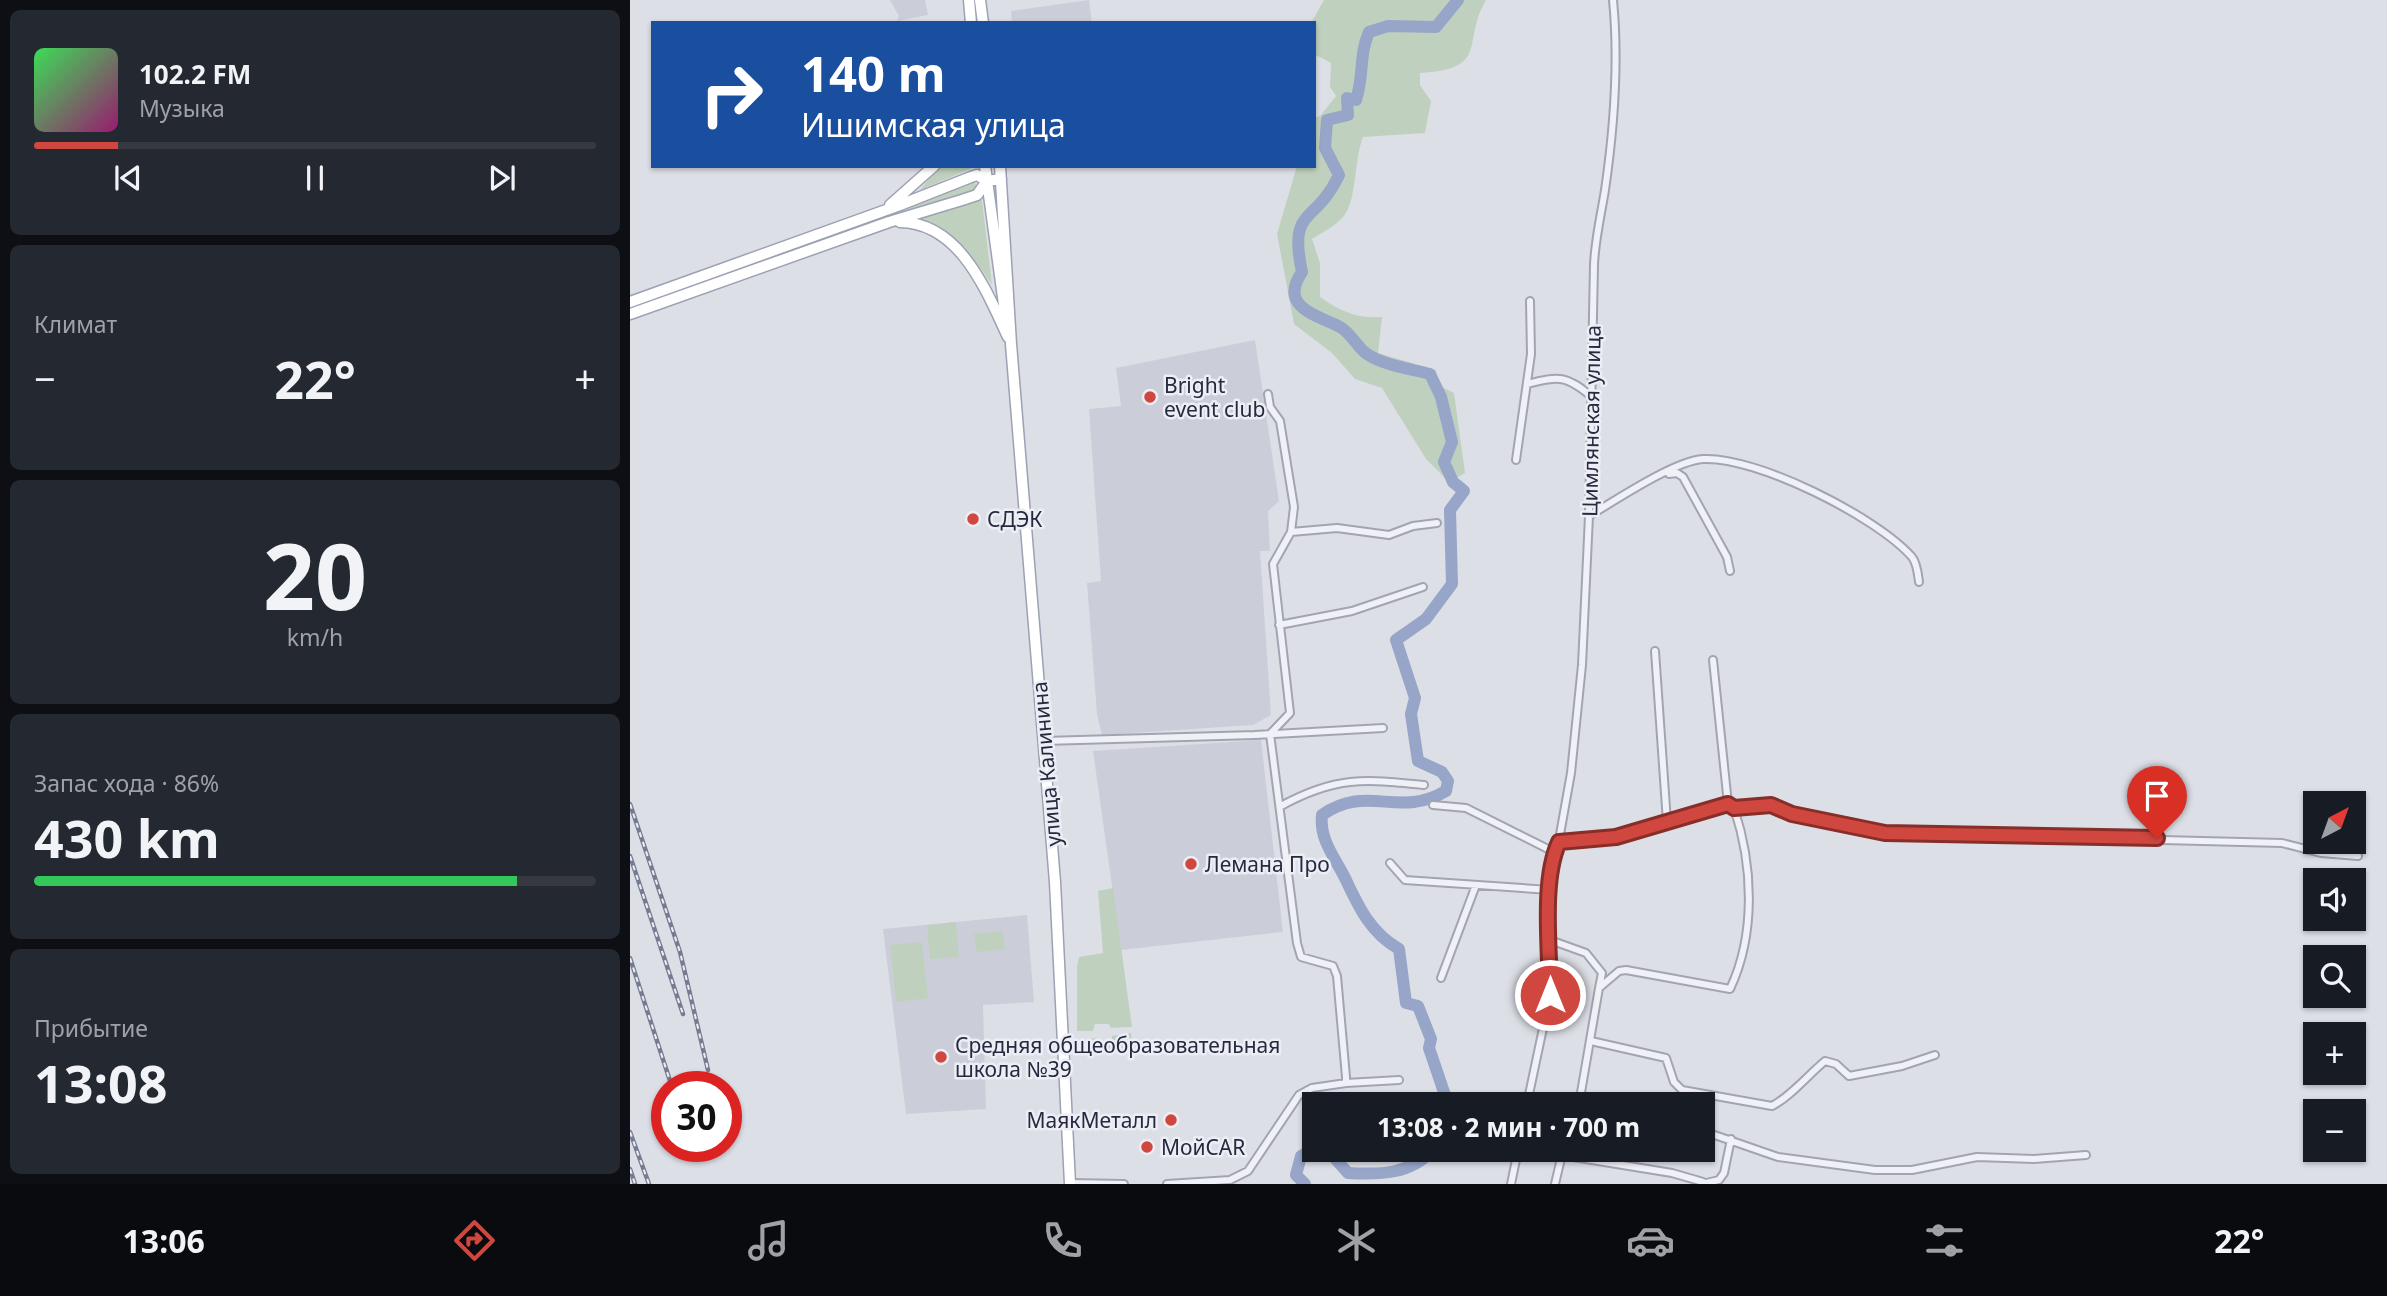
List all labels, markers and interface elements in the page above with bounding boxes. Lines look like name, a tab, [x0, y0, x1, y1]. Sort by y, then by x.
text: 140 m	[801, 40, 946, 106]
icon: right	[686, 49, 777, 140]
text: 102.2 FM	[139, 56, 251, 92]
text: Музыка	[139, 92, 225, 124]
text: Ишимская улица	[801, 103, 1066, 146]
icon: previous	[109, 159, 147, 197]
icon: pause	[296, 159, 334, 197]
icon: next	[483, 159, 521, 197]
text: Климат	[34, 308, 117, 340]
street label: Цимлянская улица	[1575, 325, 1607, 517]
text: 22°	[274, 343, 356, 414]
text: −	[34, 352, 56, 404]
text: +	[574, 352, 596, 404]
place label: Bright event club	[1164, 371, 1265, 423]
marker: Bright event club	[1142, 389, 1158, 405]
place label: СДЭК	[987, 505, 1042, 533]
marker: СДЭК	[965, 511, 981, 527]
text: 20	[263, 513, 367, 637]
text: km/h	[287, 621, 343, 653]
street label: улица Калинина	[1025, 680, 1067, 848]
pin	[2127, 766, 2187, 838]
text: Запас хода · 86%	[34, 767, 219, 799]
icon: arrive	[2138, 777, 2176, 815]
north arrow	[2303, 791, 2366, 854]
map controls	[2303, 791, 2366, 1162]
text: 430 km	[34, 802, 220, 873]
place label: Лемана Про	[1205, 850, 1330, 878]
marker: Лемана Про	[1183, 856, 1199, 872]
button: sound	[2303, 868, 2366, 931]
button: search	[2303, 945, 2366, 1008]
position arrow	[1513, 958, 1587, 1032]
text: Прибытие	[34, 1012, 148, 1044]
button: +	[2303, 1022, 2366, 1085]
place label: Средняя общеобразовательная школа №39	[955, 1031, 1280, 1083]
text: 13:08	[34, 1047, 168, 1118]
marker: Средняя общеобразовательная школа №39	[933, 1049, 949, 1065]
speed limit sign: 30	[651, 1071, 742, 1162]
button: −	[2303, 1099, 2366, 1162]
place label: МаякМеталл	[1027, 1106, 1157, 1134]
text: 13:08 · 2 мин · 700 m	[1377, 1109, 1640, 1145]
marker: МаякМеталл	[1163, 1112, 1179, 1128]
place label: МойCAR	[1161, 1133, 1245, 1161]
marker: МойCAR	[1139, 1139, 1155, 1155]
icon: directions	[450, 1216, 499, 1265]
icon: music	[744, 1216, 793, 1265]
icon: phone	[1038, 1216, 1087, 1265]
icon: climate	[1332, 1216, 1381, 1265]
icon: car	[1626, 1216, 1675, 1265]
icon: filters	[1920, 1216, 1969, 1265]
text: 13:06	[123, 1219, 205, 1262]
text: 22°	[2214, 1219, 2264, 1262]

